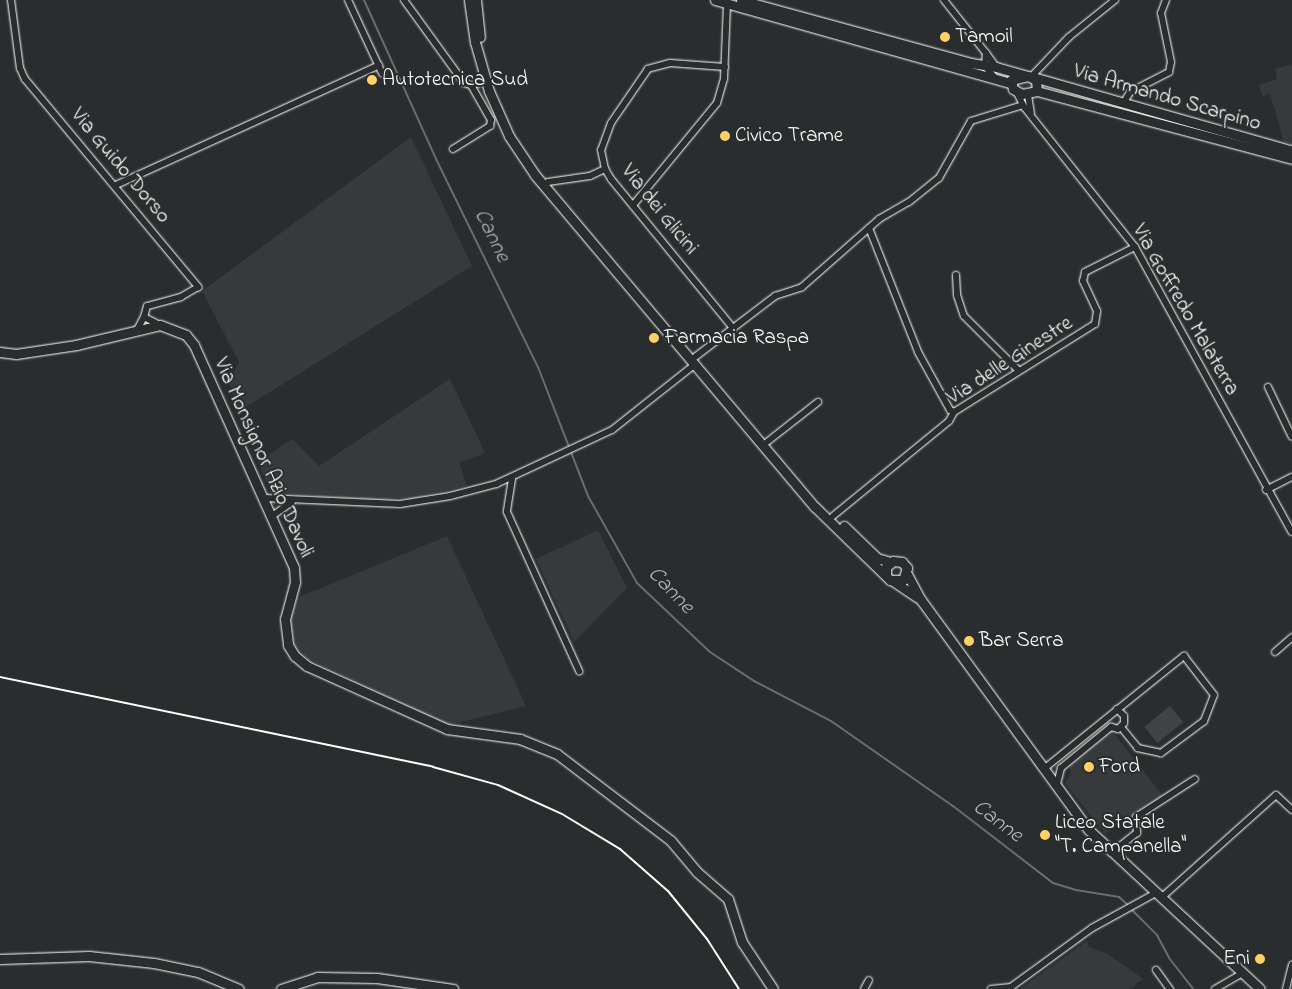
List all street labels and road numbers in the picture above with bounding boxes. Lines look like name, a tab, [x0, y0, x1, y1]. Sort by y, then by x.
street label: Via Armando Scarpino	[1070, 59, 1264, 137]
street label: Via Guido Dorso	[65, 103, 175, 229]
street label: Via dei Glicini	[615, 160, 703, 260]
street label: Via Goffredo Malaterra	[1126, 220, 1244, 400]
street label: Via delle Ginestre	[943, 311, 1077, 411]
street label: Via Monsignor Azio Davoli	[207, 354, 319, 562]

